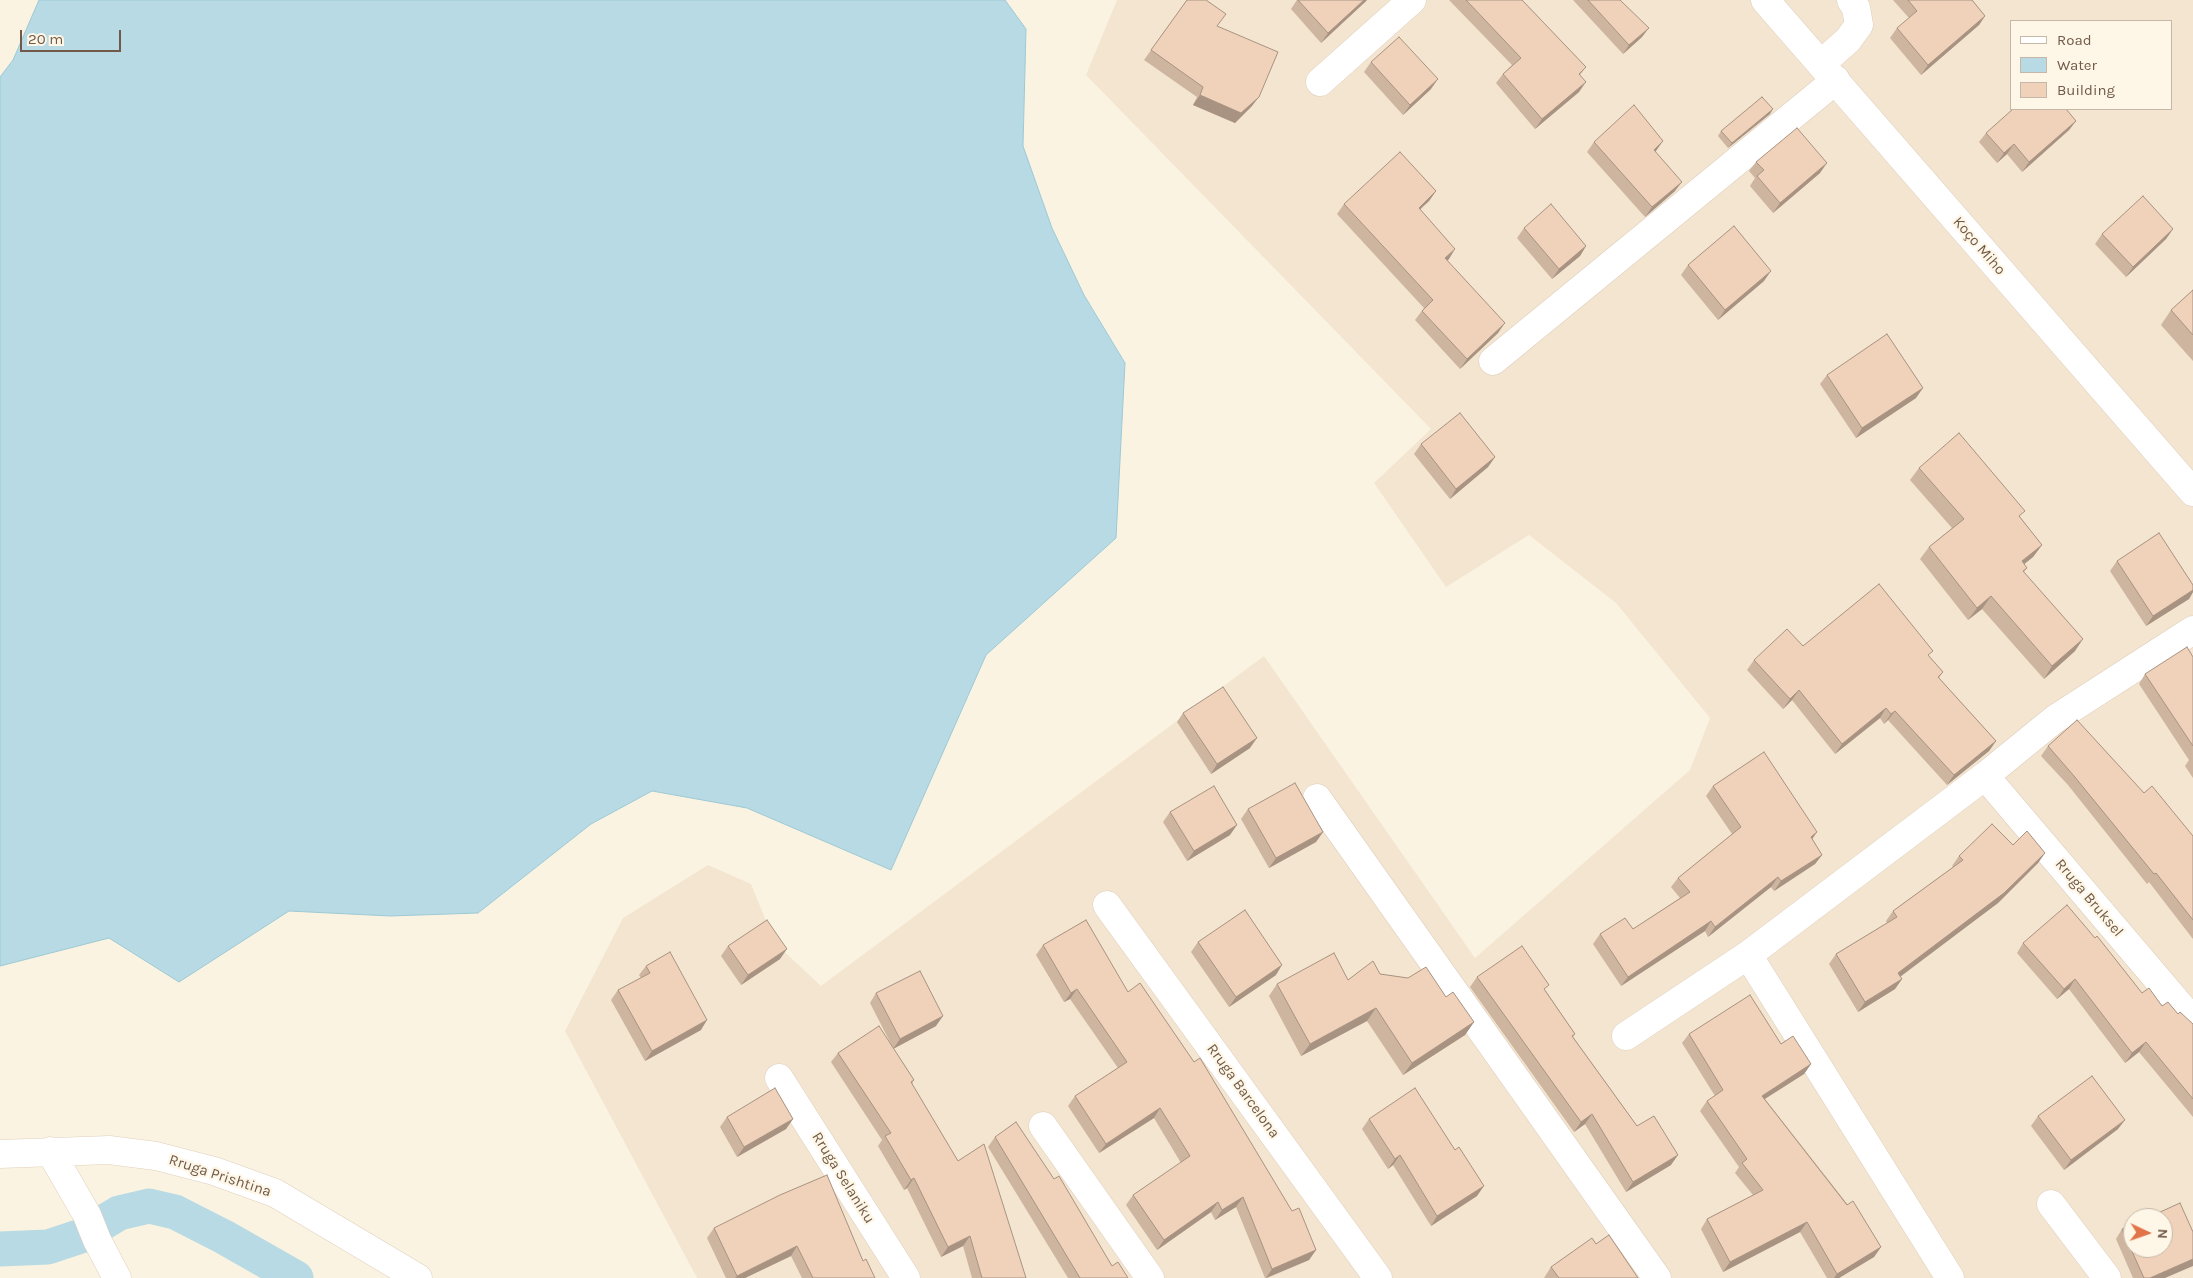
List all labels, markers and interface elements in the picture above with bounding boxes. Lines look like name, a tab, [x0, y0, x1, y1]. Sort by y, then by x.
scale bar	[22, 20, 124, 52]
legend	[2010, 20, 2173, 110]
text: 20 m	[28, 30, 63, 48]
text: Road	[2057, 31, 2092, 49]
text: Water	[2057, 56, 2097, 74]
text: Building	[2057, 81, 2115, 99]
street label: Koço Miho	[1949, 213, 2009, 279]
street label: Rruga Bruksel	[2051, 855, 2127, 941]
street label: Rruga Barcelona	[1203, 1040, 1283, 1142]
street label: Rruga Selaniku	[808, 1129, 878, 1227]
street label: Rruga Prishtina	[167, 1151, 273, 1201]
north arrow	[2123, 1208, 2173, 1258]
text: N	[2154, 1228, 2171, 1239]

